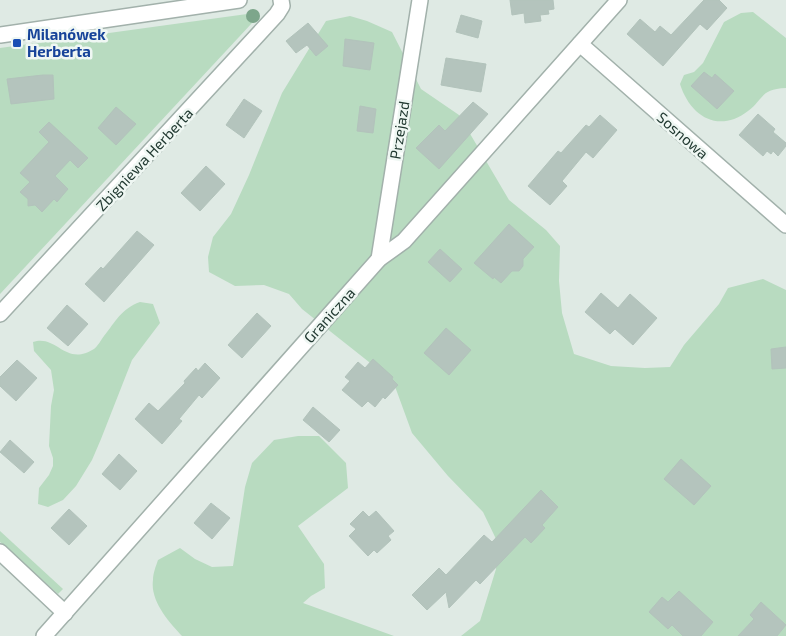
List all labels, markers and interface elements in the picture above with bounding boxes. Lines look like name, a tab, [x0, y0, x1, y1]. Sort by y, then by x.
place label: Milanówek Herberta	[27, 25, 106, 60]
marker: Milanówek Herberta	[11, 37, 23, 49]
street label: Przejazd	[386, 100, 413, 161]
street label: Zbigniewa Herberta	[92, 104, 196, 214]
street label: Sosnowa	[654, 108, 712, 162]
street label: Graniczna	[300, 284, 358, 346]

